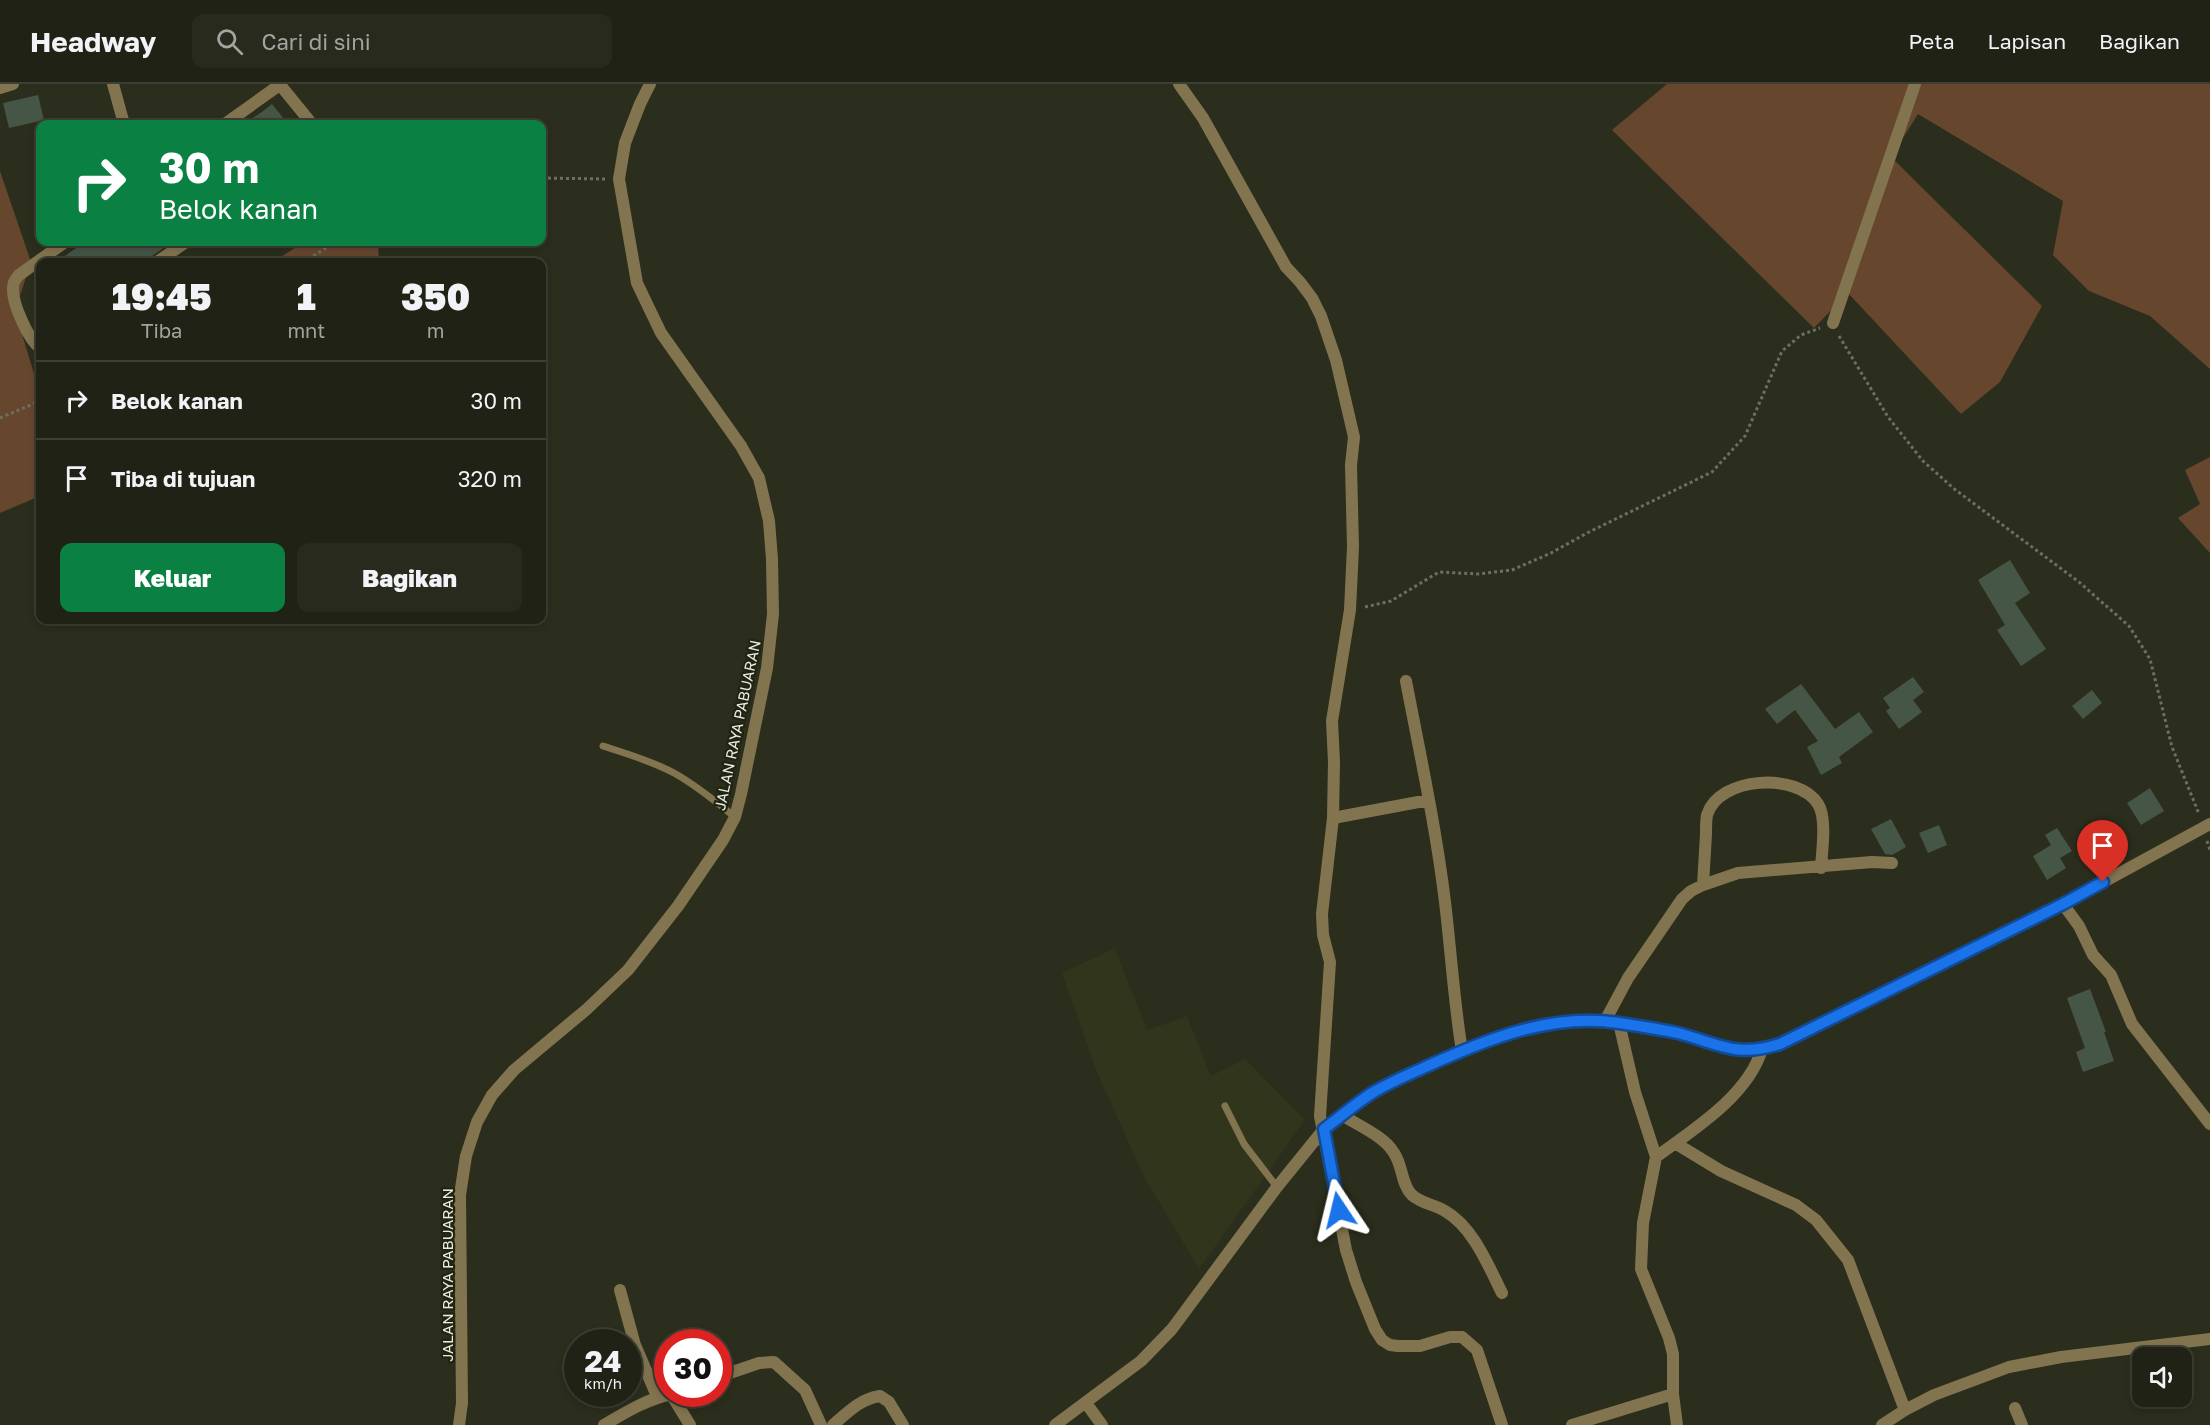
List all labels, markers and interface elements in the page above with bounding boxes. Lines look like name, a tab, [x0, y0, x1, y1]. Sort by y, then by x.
search box	[192, 14, 612, 68]
text: Headway	[30, 25, 156, 58]
icon: search	[213, 25, 246, 58]
text: Cari di sini	[261, 28, 371, 55]
text: Peta	[1909, 28, 1955, 54]
text: Lapisan	[1988, 28, 2066, 54]
text: Bagikan	[2099, 28, 2180, 54]
text: 30 m	[159, 142, 259, 192]
icon: right	[60, 144, 138, 222]
text: Belok kanan	[159, 193, 318, 225]
text: 19:45	[112, 275, 212, 318]
text: 1	[297, 275, 316, 318]
text: 350	[401, 275, 470, 318]
text: Tiba	[141, 318, 182, 342]
text: mnt	[287, 318, 325, 342]
text: m	[427, 318, 444, 342]
icon: right	[60, 384, 93, 417]
text: Belok kanan	[111, 387, 243, 414]
text: 30 m	[471, 387, 522, 414]
icon: arrive	[60, 462, 93, 495]
text: Tiba di tujuan	[111, 465, 255, 492]
text: 320 m	[458, 465, 522, 492]
button: Keluar	[60, 543, 285, 612]
button: Bagikan	[297, 543, 522, 612]
street label: JALAN RAYA PABUARAN	[710, 638, 764, 812]
pin	[2077, 820, 2128, 882]
icon: arrive	[2086, 829, 2119, 862]
position arrow	[1307, 1178, 1371, 1242]
street label: JALAN RAYA PABUARAN	[438, 1188, 456, 1362]
speed limit sign: 30	[654, 1329, 732, 1407]
text: 24	[584, 1343, 622, 1379]
map controls	[2132, 1347, 2192, 1407]
button: sound	[2132, 1347, 2192, 1407]
text: km/h	[584, 1374, 622, 1392]

